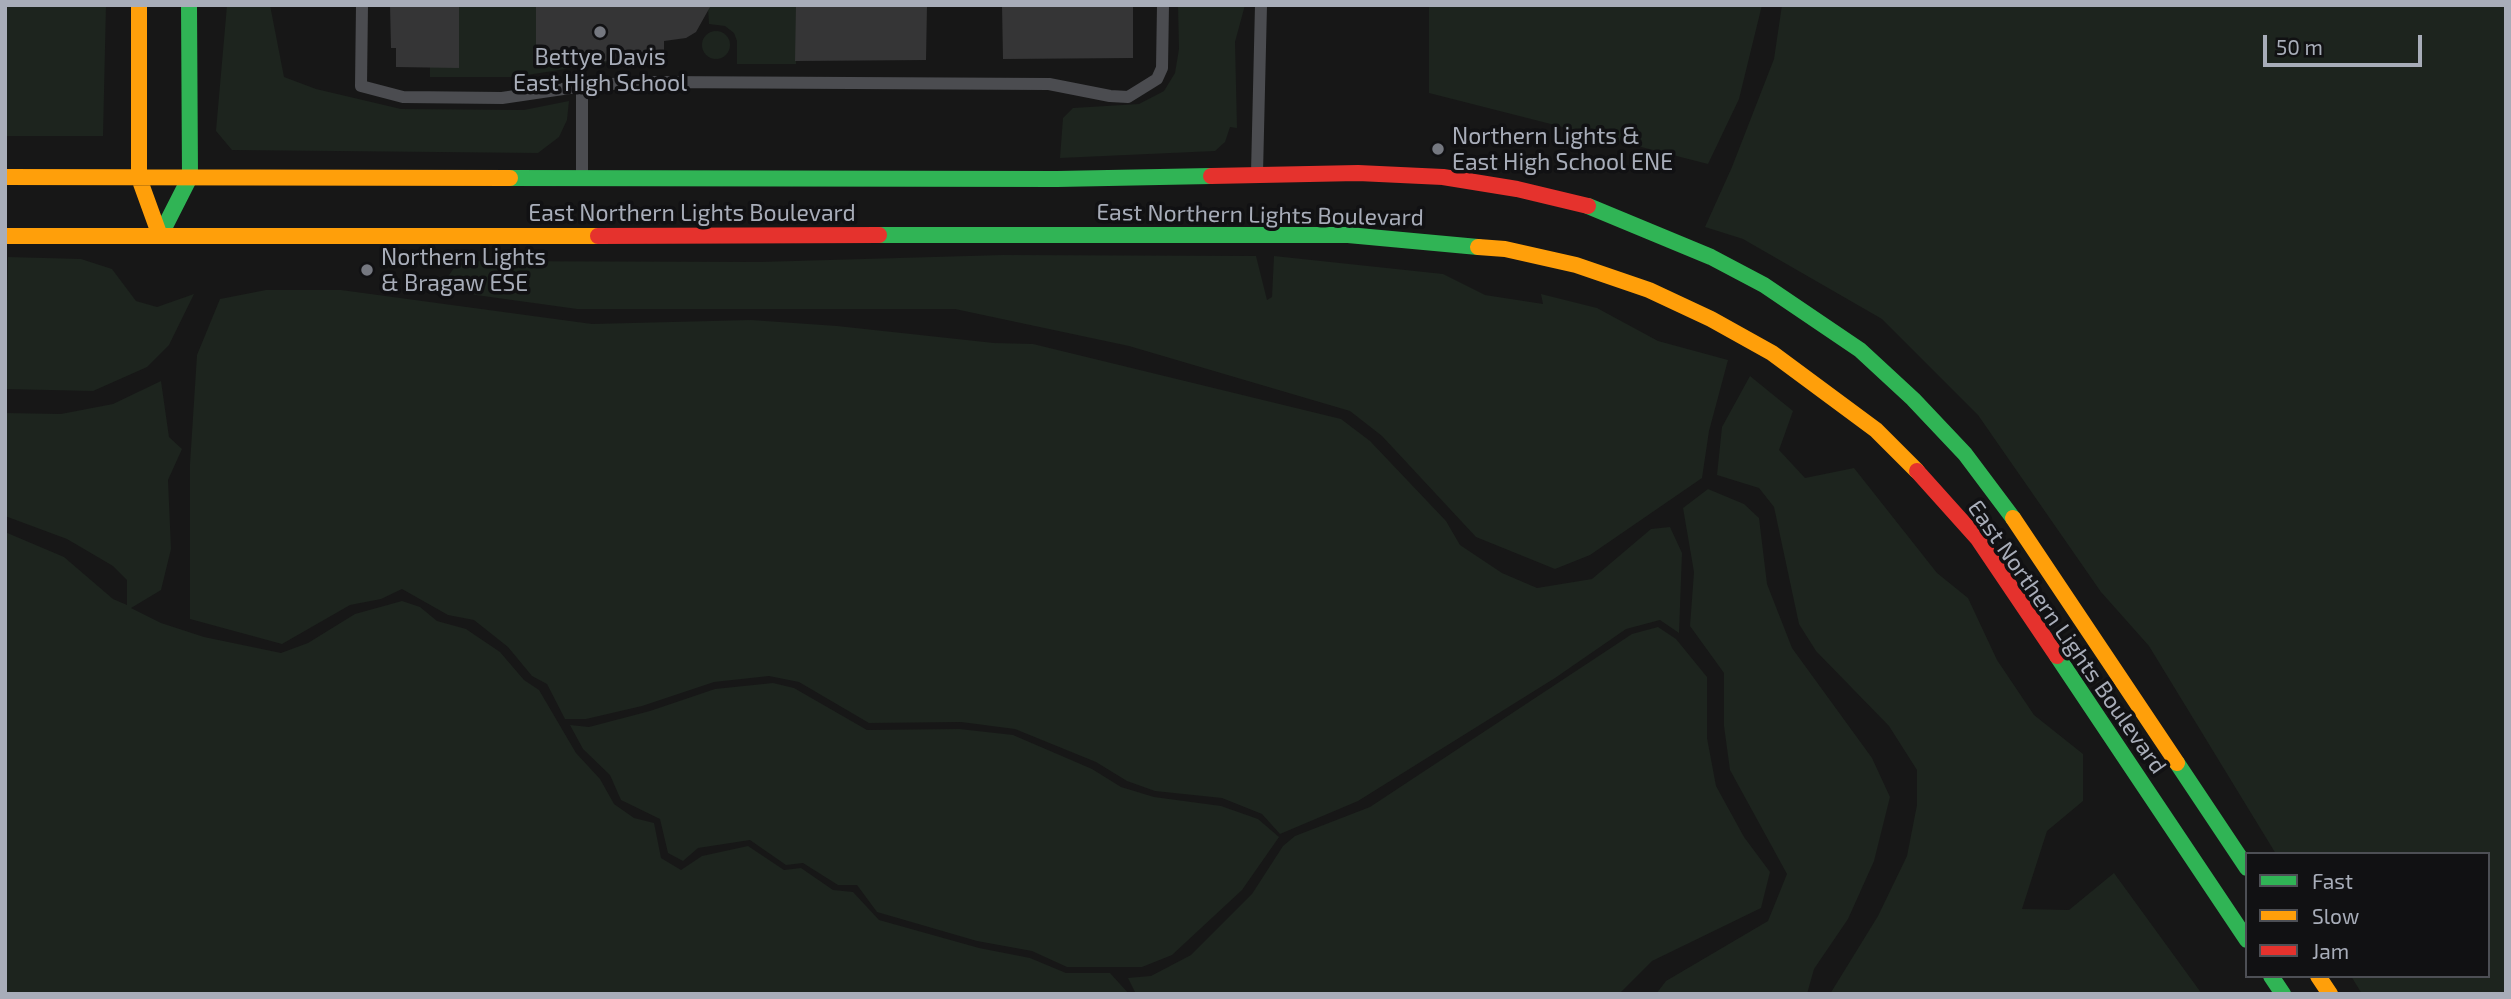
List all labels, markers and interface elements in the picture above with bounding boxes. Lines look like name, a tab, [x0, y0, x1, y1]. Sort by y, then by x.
scale bar	[2266, 21, 2425, 65]
marker: Bettye Davis East High School	[592, 24, 608, 40]
text: 50 m	[2276, 34, 2323, 59]
place label: Bettye Davis East High School	[513, 43, 687, 97]
place label: Northern Lights & East High School ENE	[1452, 122, 1673, 176]
marker: Northern Lights & East High School ENE	[1430, 141, 1446, 157]
street label: East Northern Lights Boulevard	[1096, 198, 1424, 232]
street label: East Northern Lights Boulevard	[528, 199, 856, 227]
place label: Northern Lights & Bragaw ESE	[381, 243, 546, 297]
marker: Northern Lights & Bragaw ESE	[359, 262, 375, 278]
street label: East Northern Lights Boulevard	[1962, 495, 2172, 779]
legend	[2245, 852, 2490, 978]
text: Fast	[2312, 868, 2353, 893]
text: Slow	[2312, 903, 2359, 928]
text: Jam	[2312, 938, 2349, 963]

